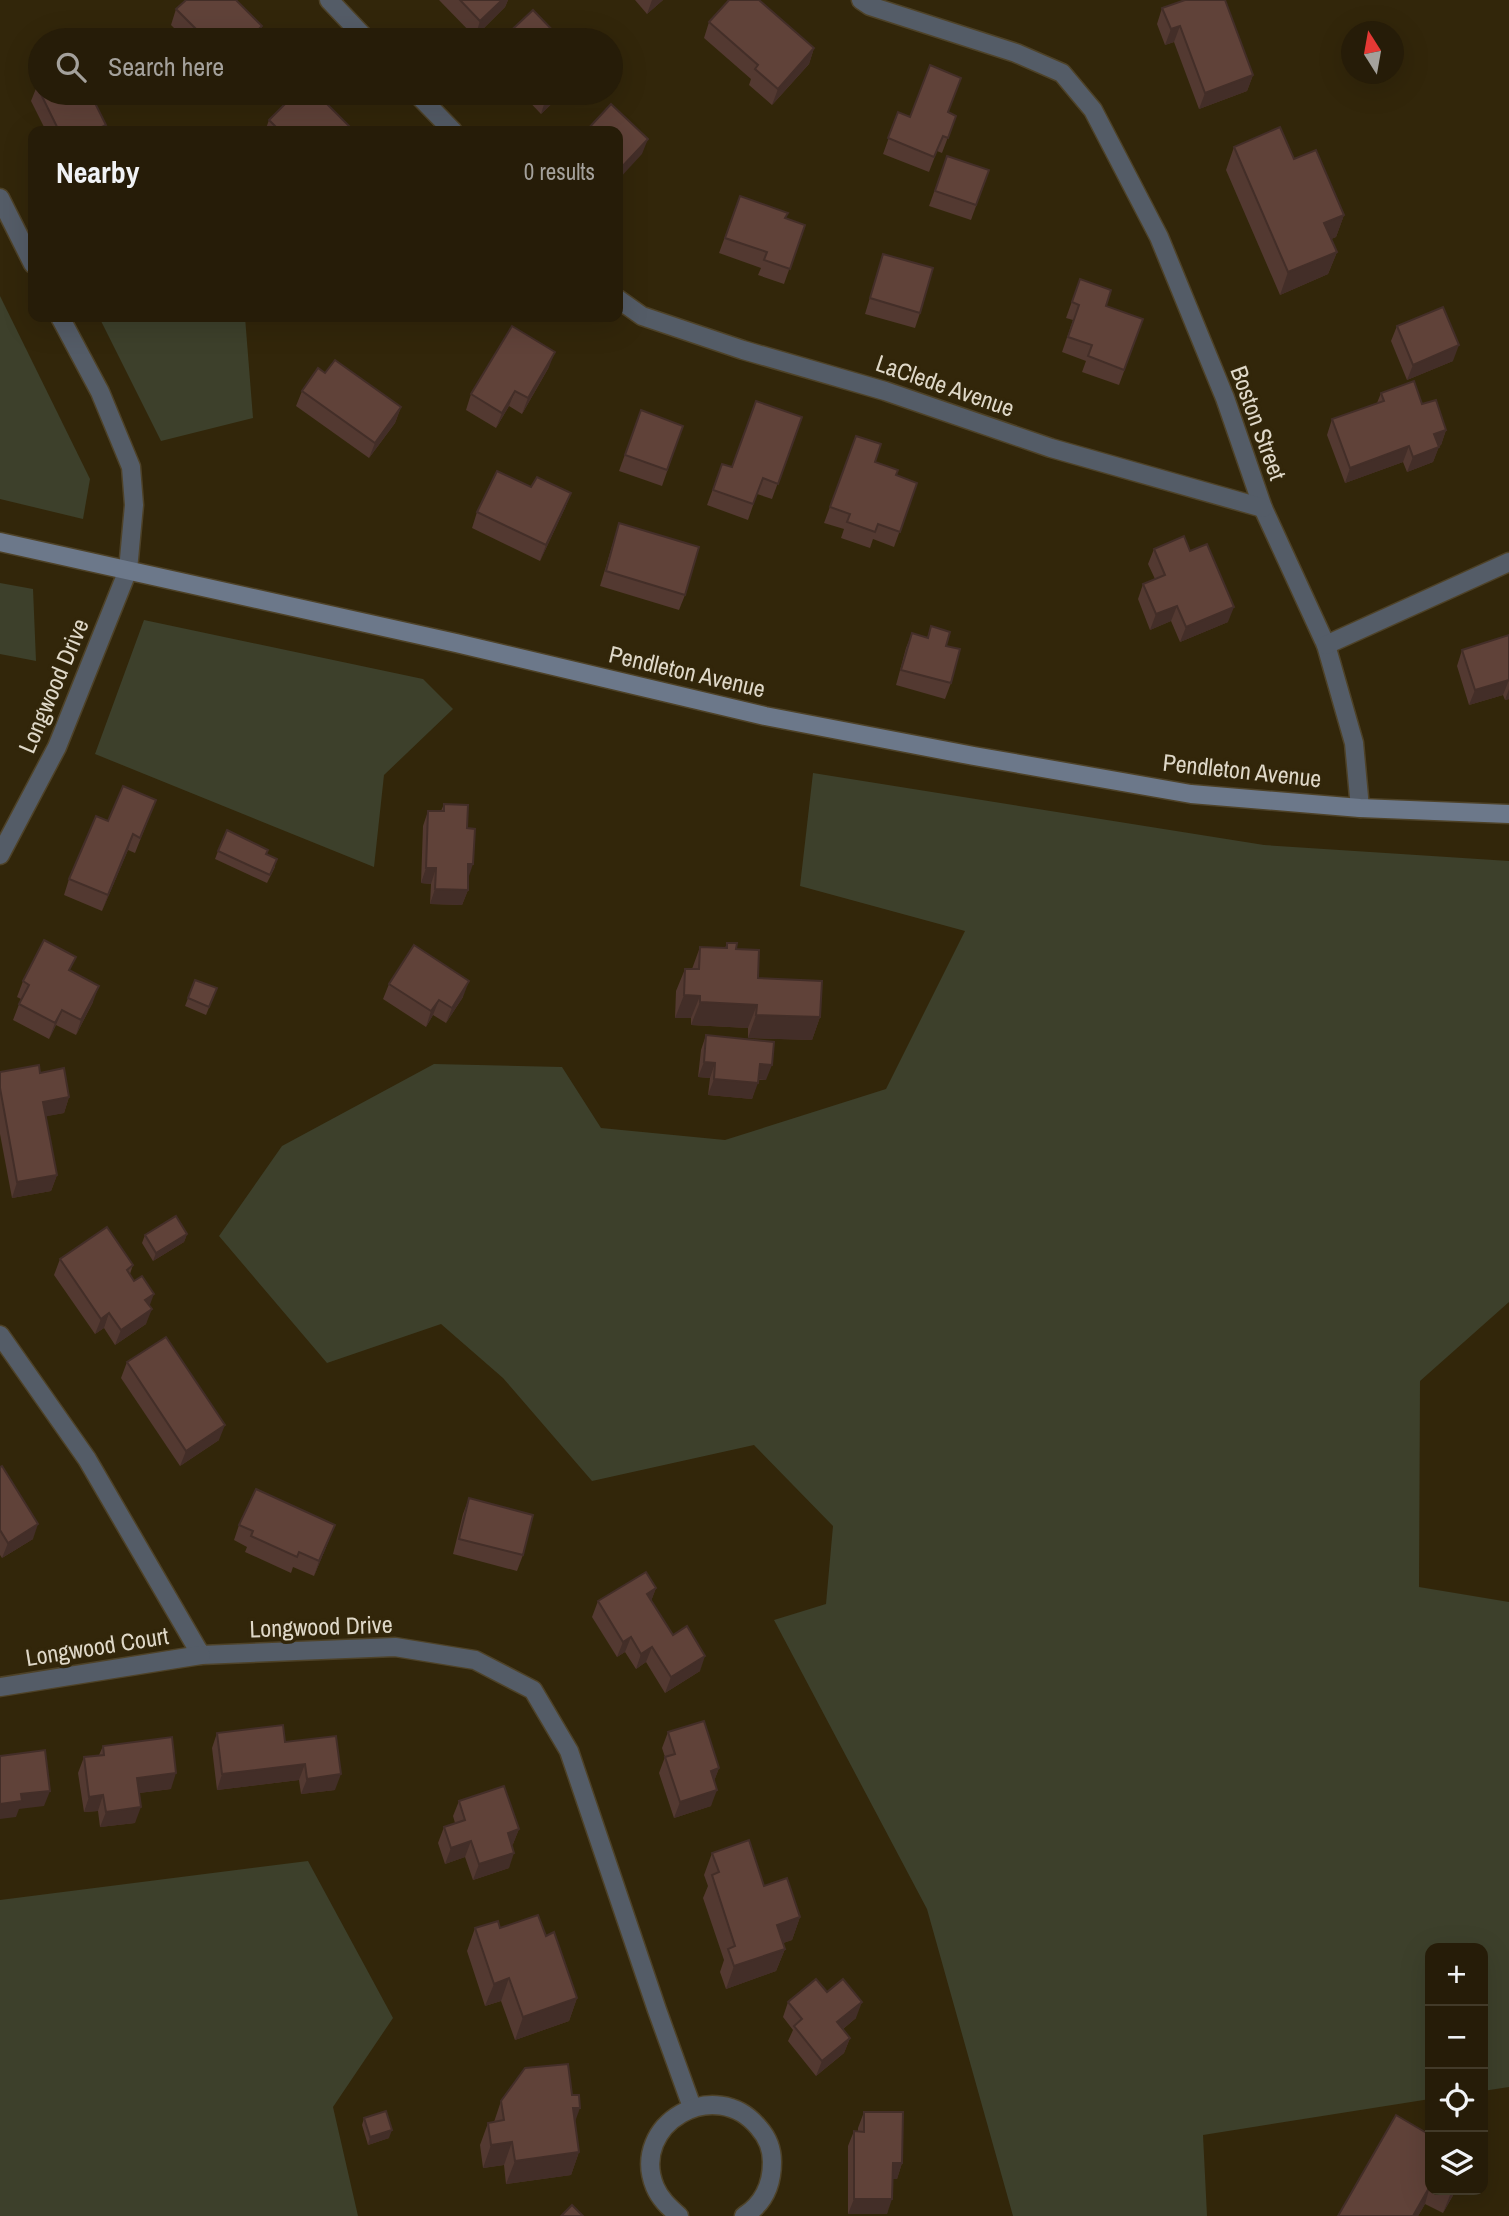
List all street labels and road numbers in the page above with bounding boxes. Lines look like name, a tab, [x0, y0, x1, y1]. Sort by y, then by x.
street label: LaClede Avenue	[872, 346, 1019, 424]
street label: Boston Street	[1224, 361, 1295, 485]
street label: Longwood Drive	[10, 613, 96, 758]
street label: Pendleton Avenue	[606, 638, 768, 705]
street label: Pendleton Avenue	[1161, 746, 1323, 794]
street label: Longwood Drive	[249, 1608, 393, 1644]
street label: Longwood Court	[23, 1619, 171, 1673]

